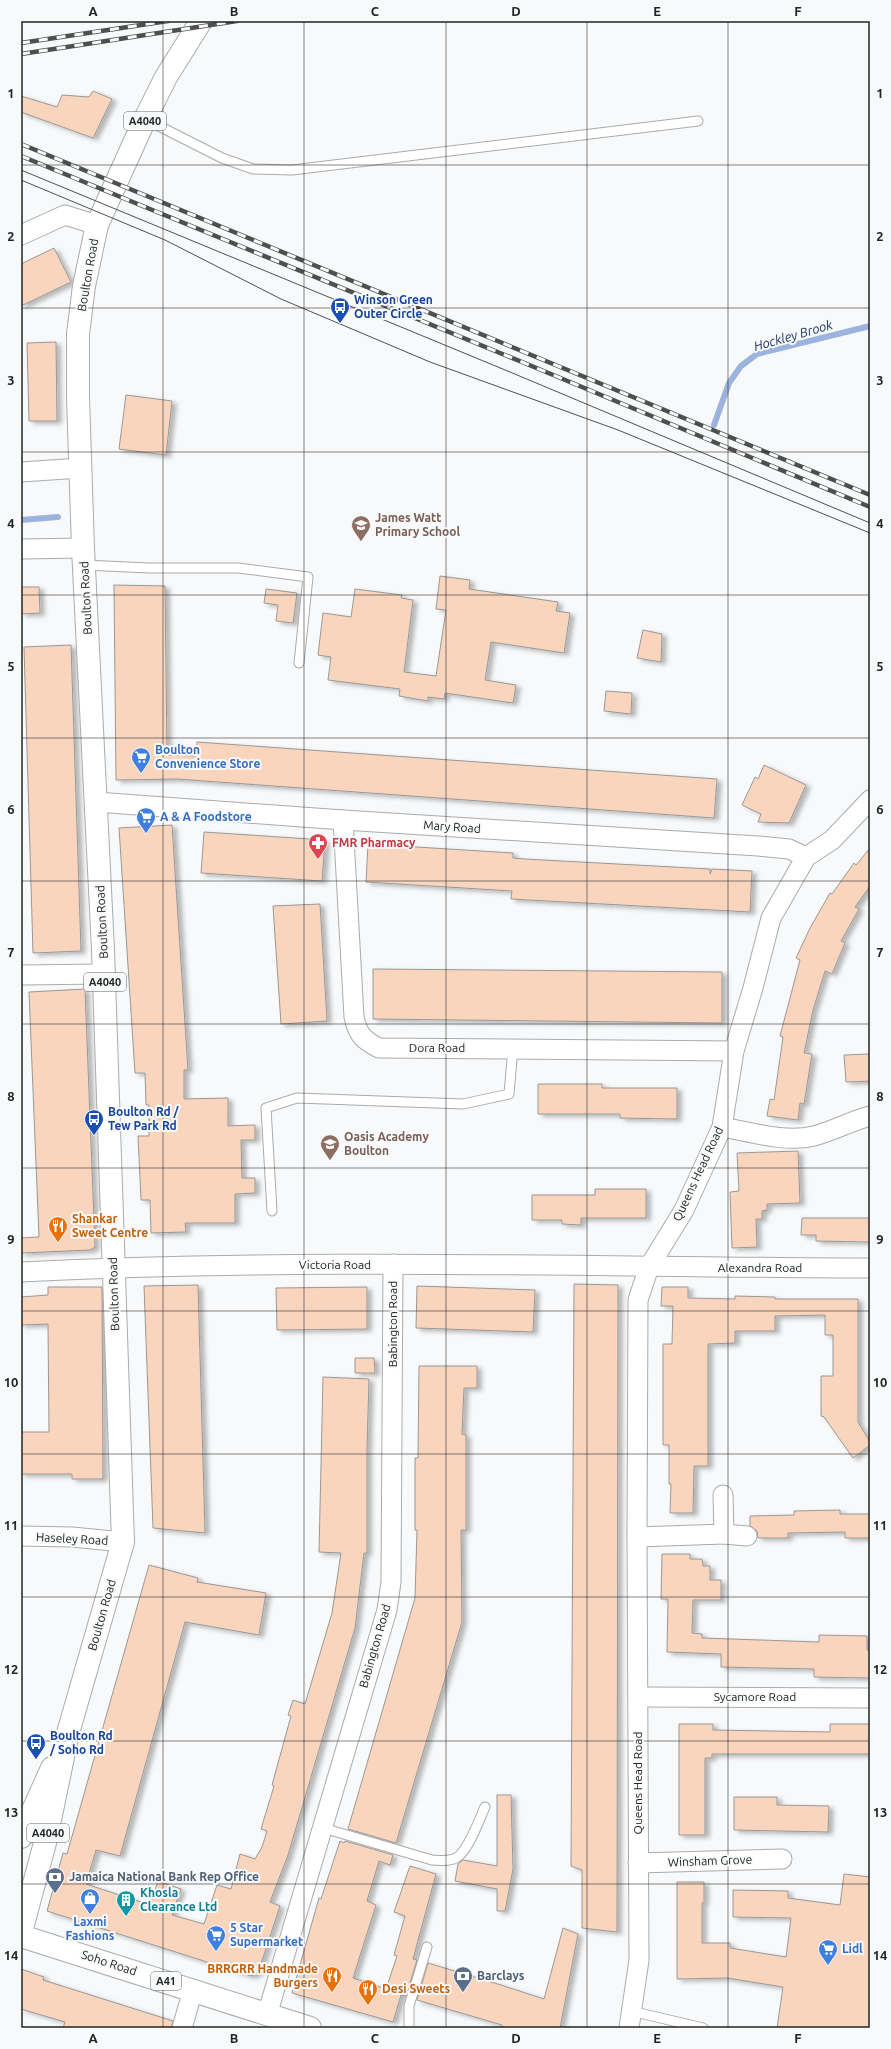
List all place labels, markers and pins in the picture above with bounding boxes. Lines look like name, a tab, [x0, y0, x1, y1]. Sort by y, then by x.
place label: Winson Green Outer Circle	[354, 293, 433, 320]
bus stop icon: Winson Green Outer Circle	[329, 296, 351, 324]
place label: James Watt Primary School	[375, 511, 460, 538]
school or university icon: James Watt Primary School	[350, 514, 372, 542]
place label: Boulton Convenience Store	[155, 743, 260, 770]
supermarket icon: Boulton Convenience Store	[130, 746, 152, 774]
supermarket icon: A & A Foodstore	[135, 806, 157, 834]
place label: A & A Foodstore	[160, 810, 252, 823]
pharmacy icon: FMR Pharmacy	[307, 832, 329, 860]
place label: FMR Pharmacy	[332, 836, 416, 849]
place label: Boulton Rd / Tew Park Rd	[108, 1105, 180, 1132]
bus stop icon: Boulton Rd / Tew Park Rd	[83, 1108, 105, 1136]
place label: Oasis Academy Boulton	[344, 1130, 429, 1157]
school or university icon: Oasis Academy Boulton	[319, 1133, 341, 1161]
place label: Shankar Sweet Centre	[72, 1212, 148, 1239]
restaurant icon: Shankar Sweet Centre	[47, 1215, 69, 1243]
place label: Boulton Rd / Soho Rd	[49, 1729, 113, 1756]
bus stop icon: Boulton Rd / Soho Rd	[25, 1732, 47, 1760]
bank icon: Jamaica National Bank Rep Office	[44, 1866, 66, 1894]
place label: Jamaica National Bank Rep Office	[69, 1870, 259, 1883]
place label: Khosla Clearance Ltd	[140, 1886, 217, 1913]
shop icon: Laxmi Fashions	[79, 1887, 101, 1915]
building icon: Khosla Clearance Ltd	[115, 1889, 137, 1917]
place label: Laxmi Fashions	[66, 1915, 115, 1942]
place label: 5 Star Supermarket	[230, 1921, 303, 1948]
supermarket icon: 5 Star Supermarket	[205, 1924, 227, 1952]
supermarket icon: Lidl	[817, 1938, 839, 1966]
place label: Lidl	[842, 1942, 863, 1955]
place label: BRRGRR Handmade Burgers	[207, 1962, 318, 1989]
restaurant icon: BRRGRR Handmade Burgers	[321, 1965, 343, 1993]
bank icon: Barclays	[452, 1965, 474, 1993]
place label: Barclays	[477, 1969, 525, 1982]
restaurant icon: Desi Sweets	[357, 1978, 379, 2006]
place label: Desi Sweets	[382, 1982, 450, 1995]

